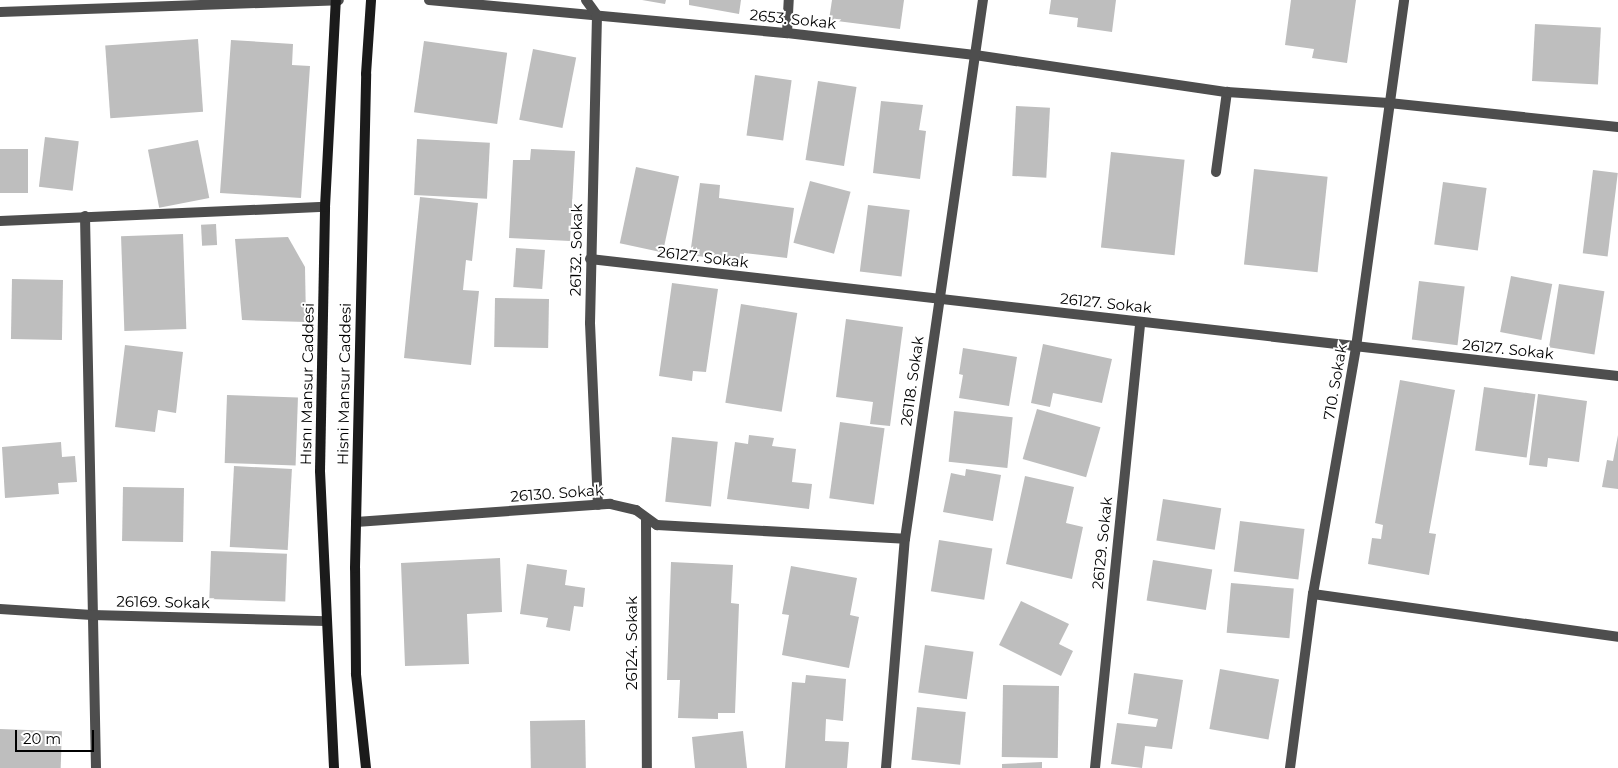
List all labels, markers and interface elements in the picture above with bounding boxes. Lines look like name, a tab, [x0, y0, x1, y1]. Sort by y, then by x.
street label: 2653. Sokak	[749, 6, 837, 32]
street label: 26132. Sokak	[566, 204, 586, 296]
street label: 26127. Sokak	[656, 242, 750, 272]
street label: 26127. Sokak	[1059, 289, 1153, 317]
street label: Hısnı Mansur Caddesi	[297, 303, 317, 465]
street label: Hisni Mansur Caddesi	[334, 303, 354, 465]
street label: 26118. Sokak	[897, 335, 927, 427]
street label: 26127. Sokak	[1461, 335, 1555, 363]
street label: 710. Sokak	[1319, 343, 1351, 421]
street label: 26130. Sokak	[510, 481, 604, 505]
street label: 26129. Sokak	[1088, 496, 1116, 590]
street label: 26169. Sokak	[116, 592, 210, 612]
street label: 26124. Sokak	[623, 596, 641, 690]
scale bar	[18, 720, 96, 752]
text: 20 m	[23, 729, 61, 748]

